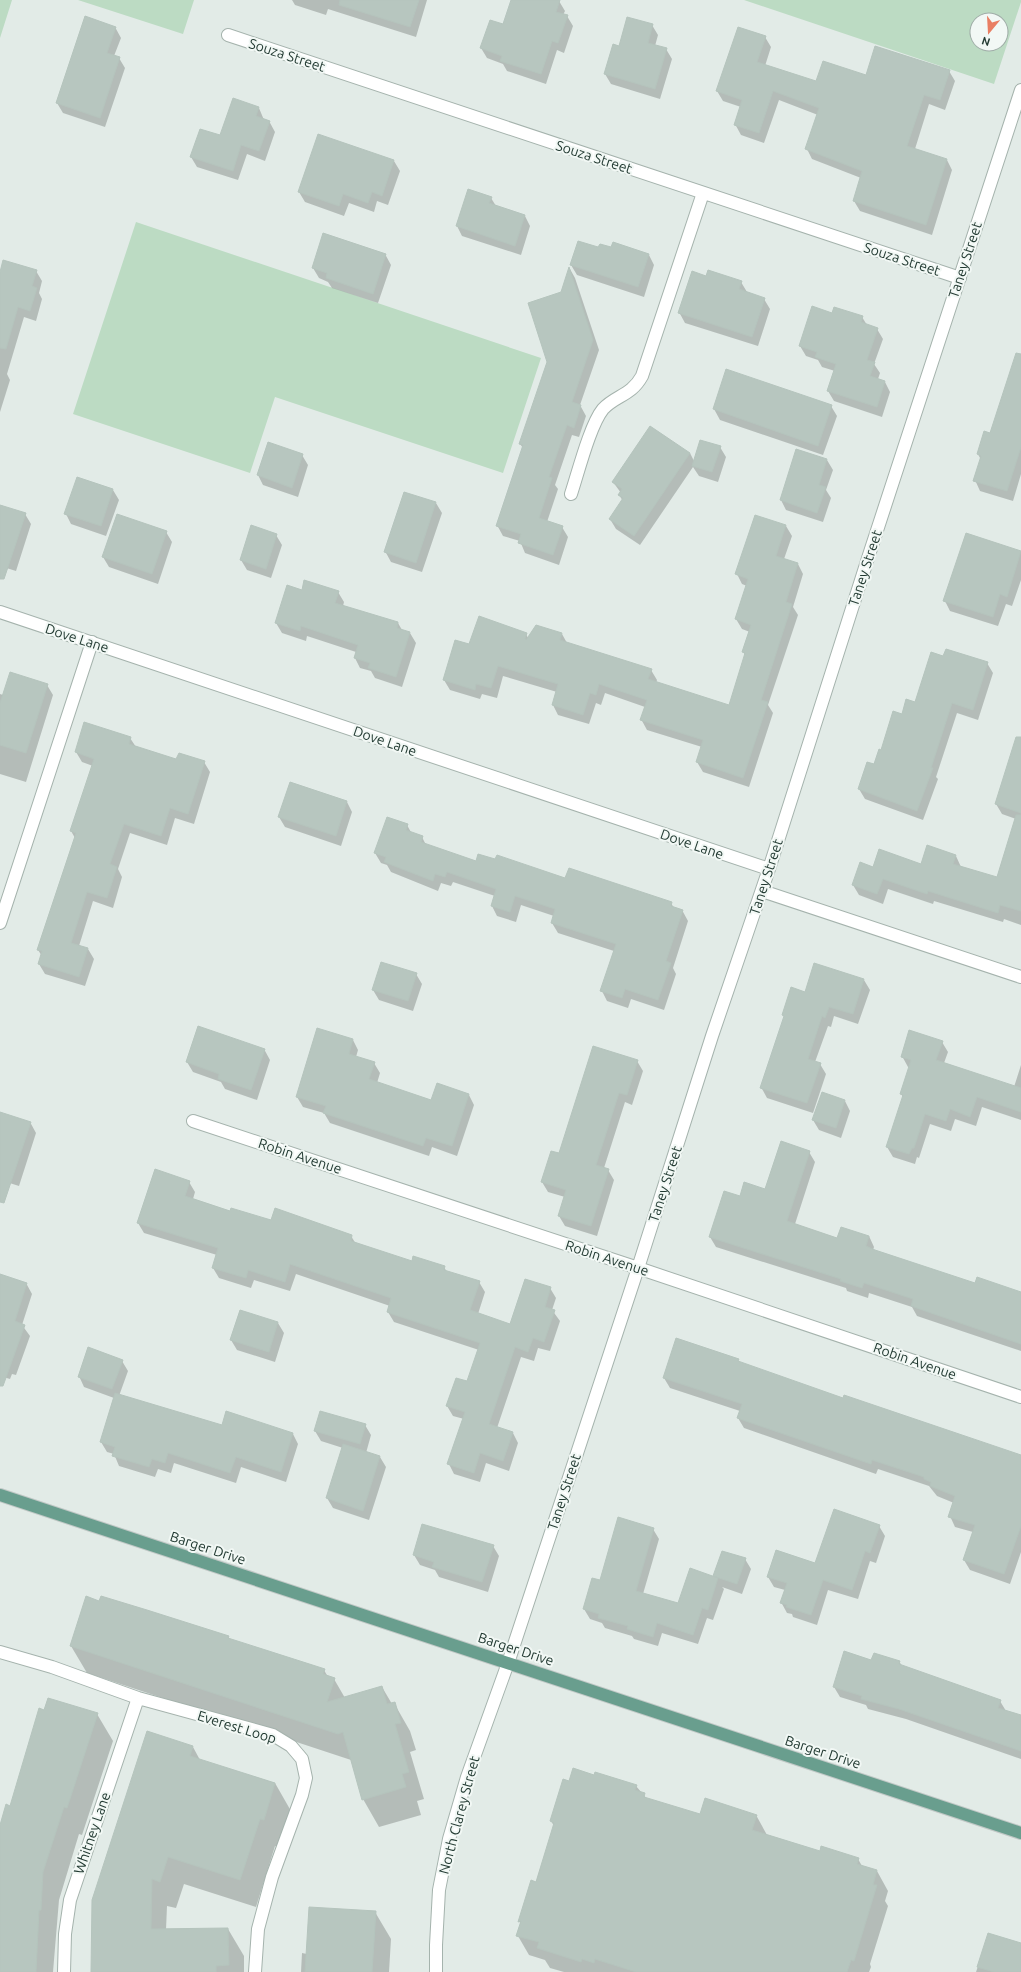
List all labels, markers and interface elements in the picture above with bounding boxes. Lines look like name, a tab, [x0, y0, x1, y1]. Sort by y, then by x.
north arrow	[969, 12, 1009, 52]
street label: Souza Street	[247, 35, 328, 75]
text: N	[980, 35, 992, 48]
street label: Souza Street	[554, 137, 635, 177]
street label: Taney Street	[945, 219, 985, 300]
street label: Souza Street	[862, 239, 943, 279]
street label: Taney Street	[845, 527, 885, 608]
street label: Dove Lane	[43, 620, 111, 656]
street label: Dove Lane	[351, 723, 419, 759]
street label: Dove Lane	[658, 826, 726, 862]
street label: Taney Street	[746, 836, 786, 917]
street label: Robin Avenue	[256, 1135, 344, 1177]
street label: Taney Street	[645, 1143, 685, 1224]
street label: Robin Avenue	[563, 1237, 651, 1279]
street label: Robin Avenue	[871, 1339, 959, 1383]
street label: Taney Street	[544, 1451, 584, 1532]
street label: Barger Drive	[168, 1528, 248, 1568]
street label: Barger Drive	[476, 1629, 556, 1669]
street label: Everest Loop	[196, 1707, 278, 1747]
street label: Barger Drive	[783, 1732, 863, 1772]
street label: North Clarey Street	[436, 1754, 483, 1876]
street label: Whitney Lane	[71, 1790, 113, 1876]

